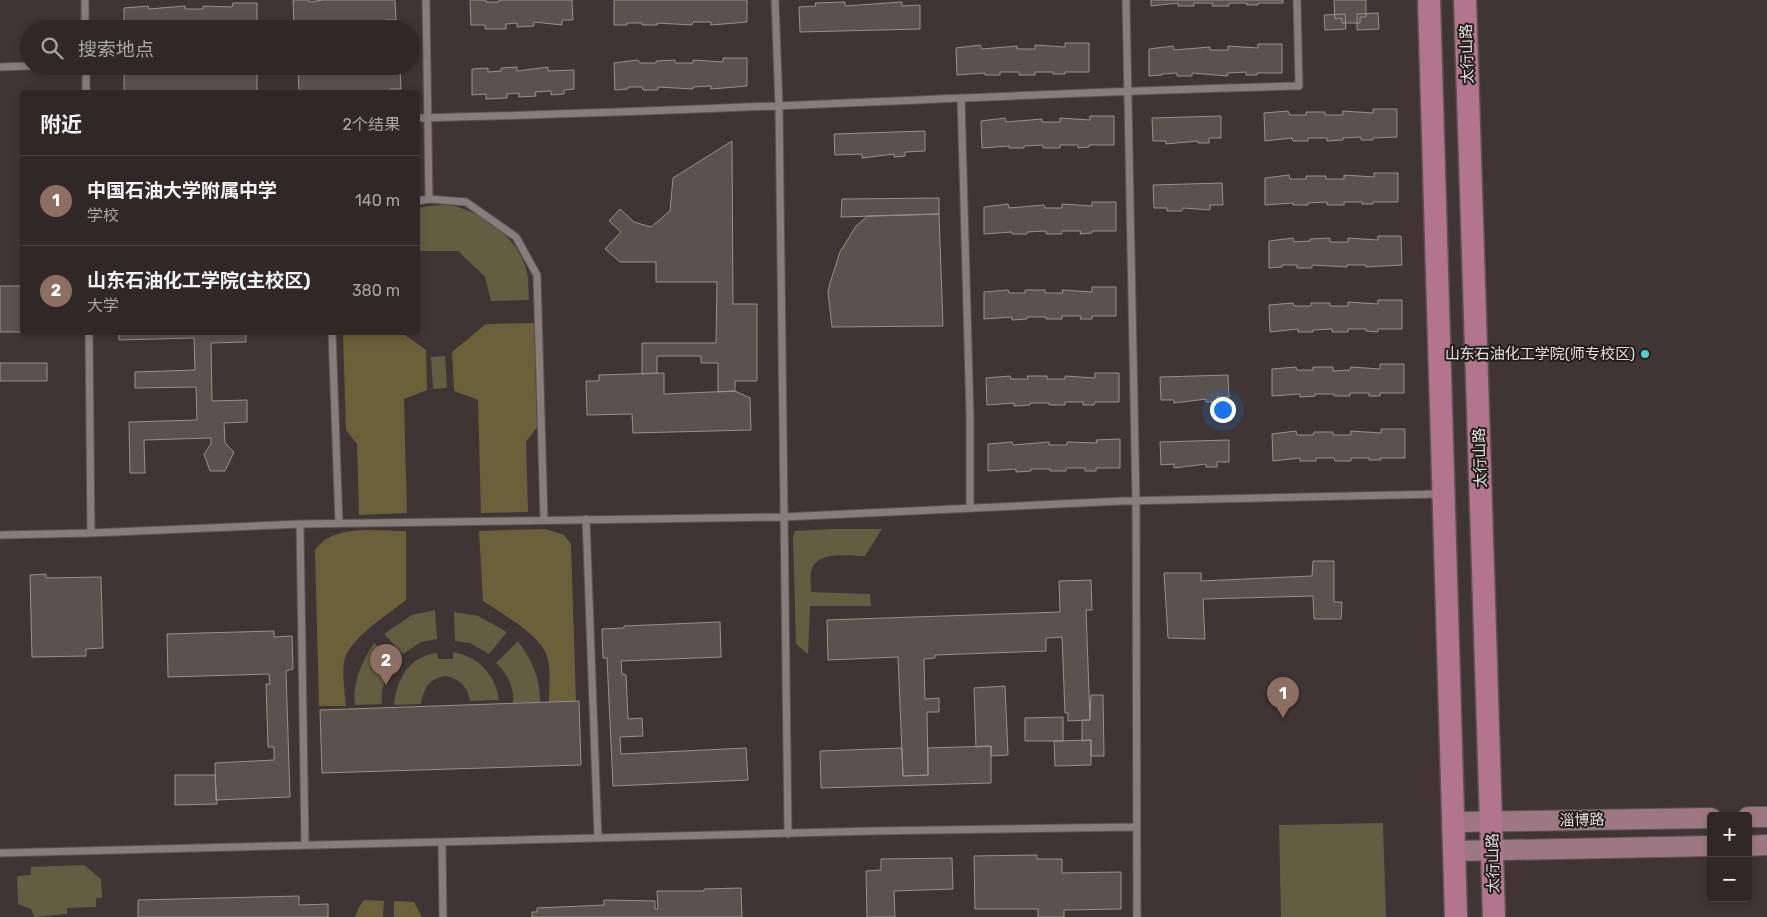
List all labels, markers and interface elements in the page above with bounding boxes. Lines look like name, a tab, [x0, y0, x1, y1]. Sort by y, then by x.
search box	[20, 20, 420, 75]
street label: 太行山路	[1457, 24, 1477, 84]
icon: search	[38, 34, 66, 62]
text: 搜索地点	[78, 38, 154, 61]
text: 附近	[40, 112, 82, 137]
text: 2个结果	[343, 115, 400, 134]
text: 中国石油大学附属中学	[87, 179, 277, 202]
text: 1	[52, 191, 60, 210]
text: 140 m	[355, 191, 400, 210]
text: 学校	[87, 206, 119, 225]
text: 山东石油化工学院(主校区)	[87, 269, 311, 292]
text: 2	[51, 281, 61, 300]
text: 380 m	[352, 281, 400, 300]
text: 大学	[87, 296, 119, 315]
place label: 山东石油化工学院(师专校区)	[1445, 345, 1635, 363]
marker: 山东石油化工学院(师专校区)	[1639, 348, 1651, 360]
your location	[1210, 397, 1236, 423]
street label: 太行山路	[1470, 428, 1490, 488]
pin: 2	[370, 644, 402, 685]
pin: 1	[1267, 677, 1299, 718]
street label: 淄博路	[1559, 811, 1605, 829]
map controls	[1707, 812, 1752, 902]
button: +	[1707, 812, 1752, 857]
street label: 太行山路	[1483, 833, 1503, 893]
button: −	[1707, 857, 1752, 902]

